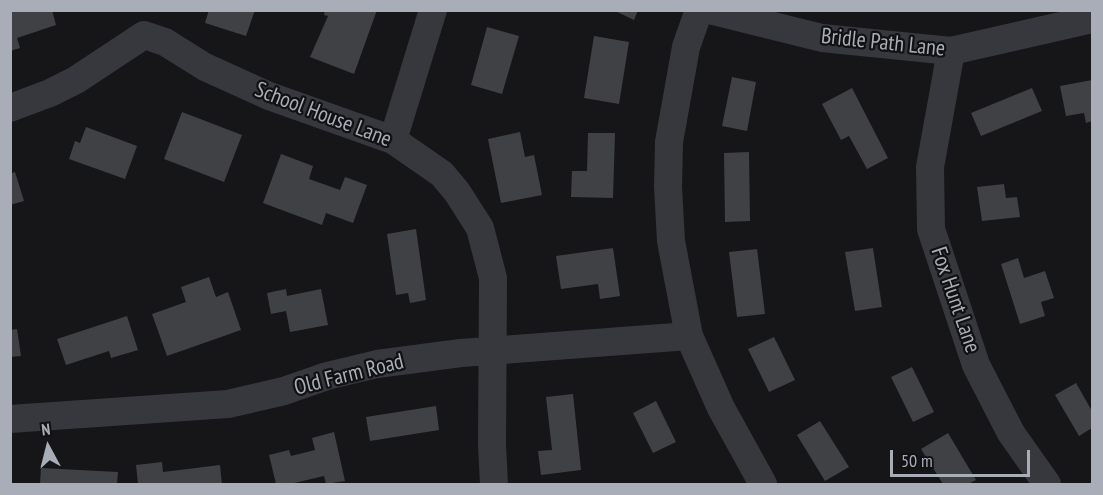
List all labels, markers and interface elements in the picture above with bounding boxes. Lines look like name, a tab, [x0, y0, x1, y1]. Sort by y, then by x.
street label: Bridle Path Lane	[820, 23, 946, 63]
street label: School House Lane	[251, 77, 395, 153]
street label: Fox Hunt Lane	[925, 244, 985, 356]
street label: Old Farm Road	[292, 349, 406, 401]
north arrow	[18, 417, 78, 477]
text: N	[40, 419, 51, 440]
scale bar	[893, 438, 1032, 476]
text: 50 m	[901, 449, 933, 472]

